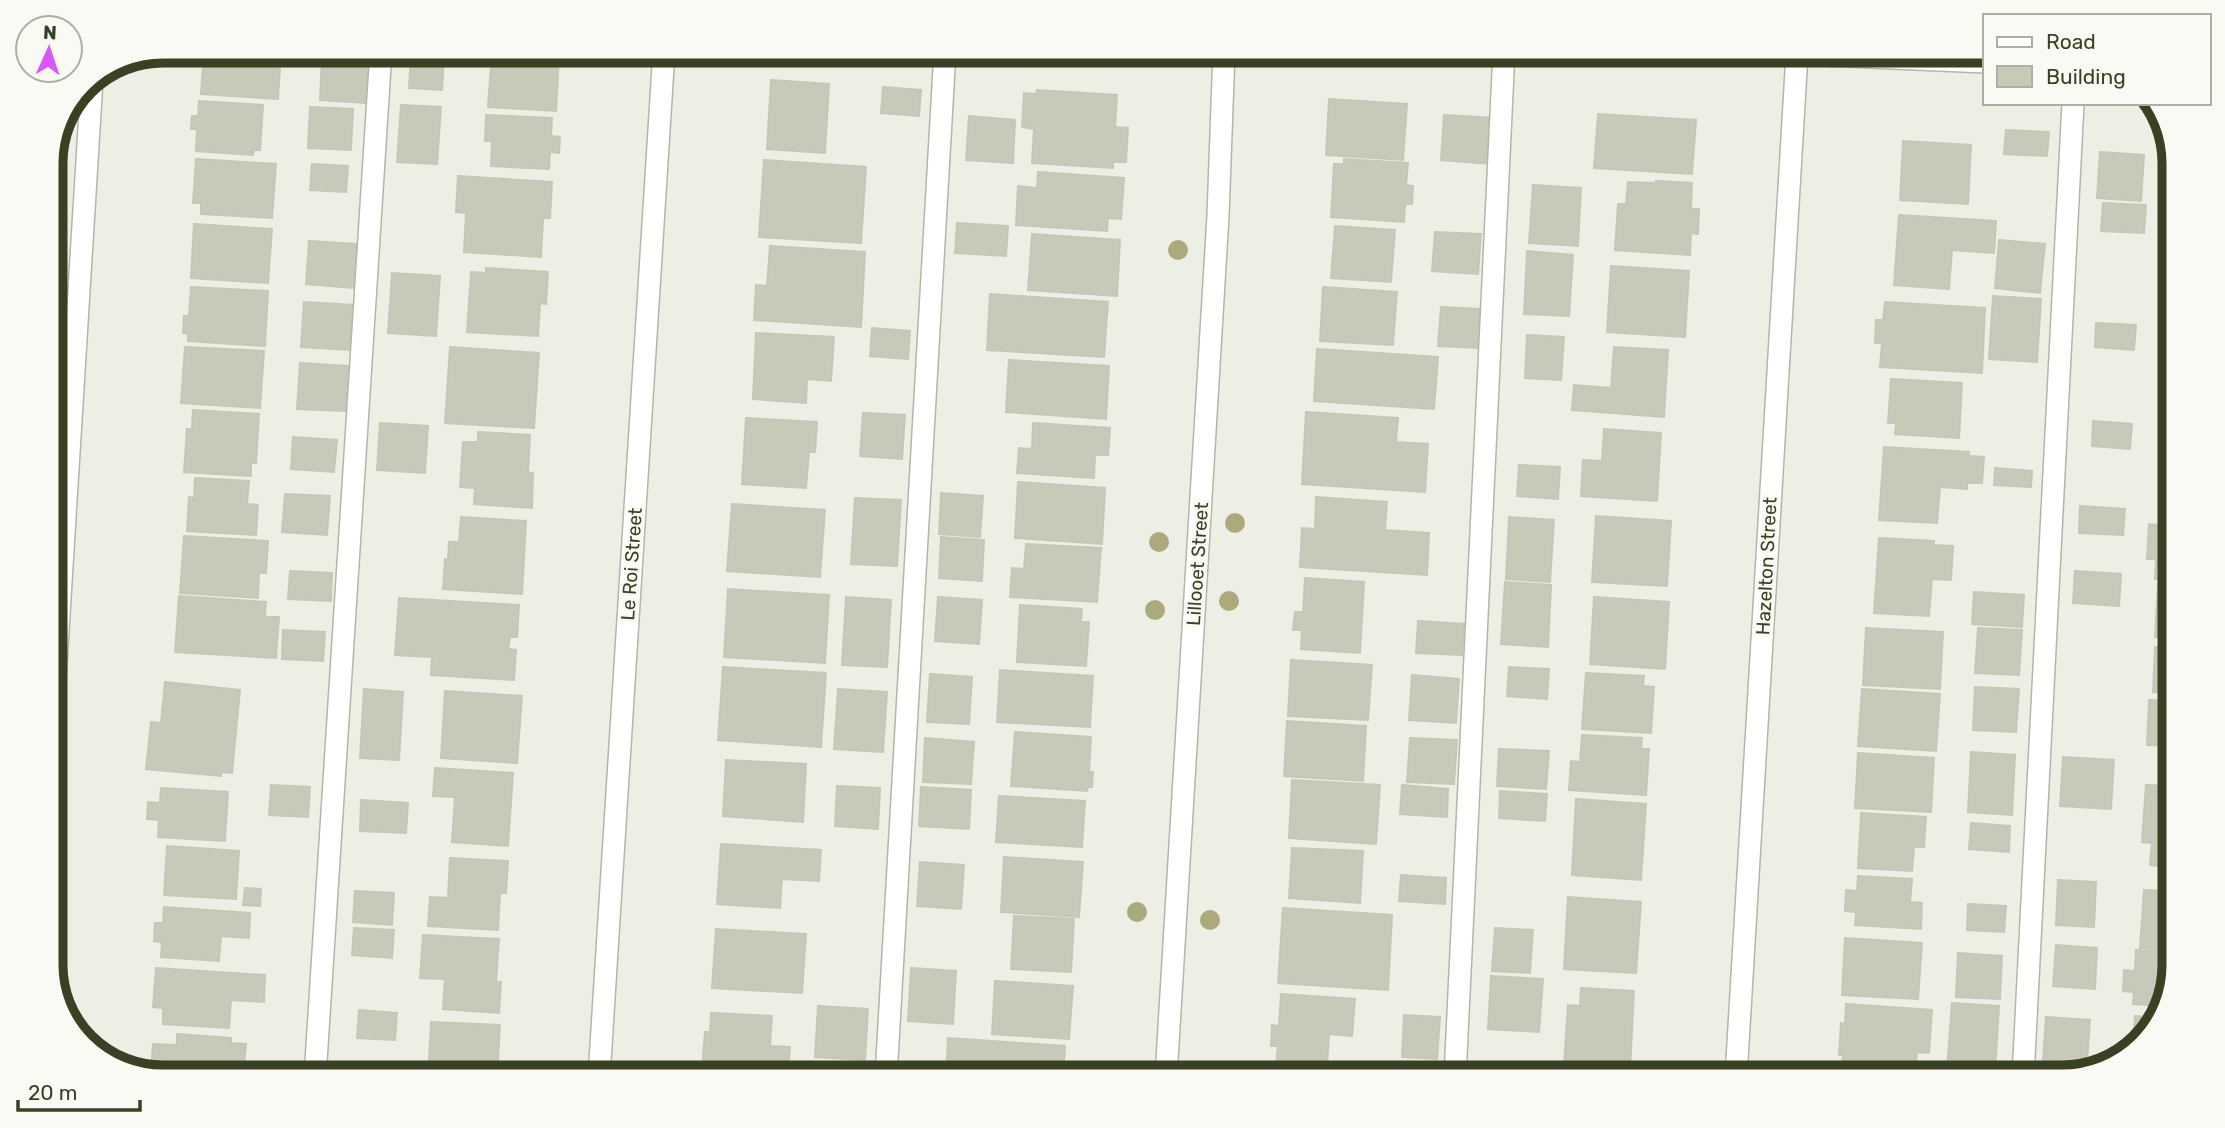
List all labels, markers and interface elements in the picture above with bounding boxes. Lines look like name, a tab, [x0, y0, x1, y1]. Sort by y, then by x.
north arrow	[14, 14, 84, 84]
legend	[1983, 14, 2211, 105]
text: N	[42, 21, 57, 44]
text: Road	[2046, 29, 2096, 54]
text: Building	[2046, 64, 2126, 89]
street label: Hazelton Street	[1751, 496, 1782, 636]
street label: Lillooet Street	[1182, 501, 1213, 627]
street label: Le Roi Street	[616, 506, 647, 621]
scale bar	[18, 1068, 140, 1112]
text: 20 m	[28, 1080, 77, 1105]

